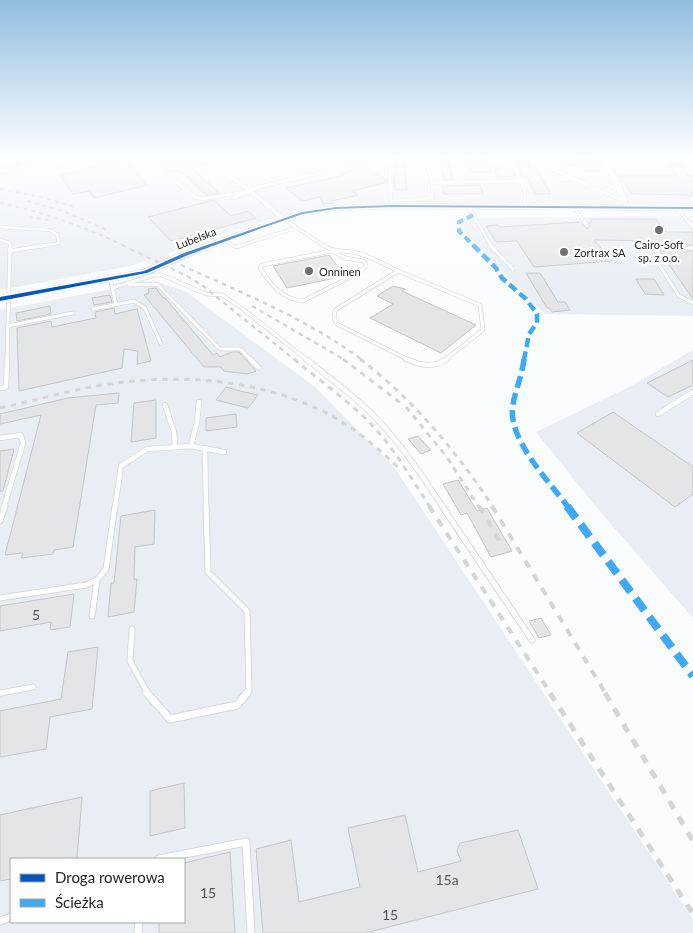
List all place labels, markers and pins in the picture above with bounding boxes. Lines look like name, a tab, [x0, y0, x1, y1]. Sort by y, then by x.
marker: Cairo-Soft sp. z o.o.	[653, 224, 665, 236]
place label: Cairo-Soft sp. z o.o.	[634, 238, 684, 264]
marker: Zortrax SA	[558, 246, 570, 258]
place label: Zortrax SA	[574, 246, 626, 259]
marker: Onninen	[303, 265, 315, 277]
place label: Onninen	[319, 265, 361, 278]

